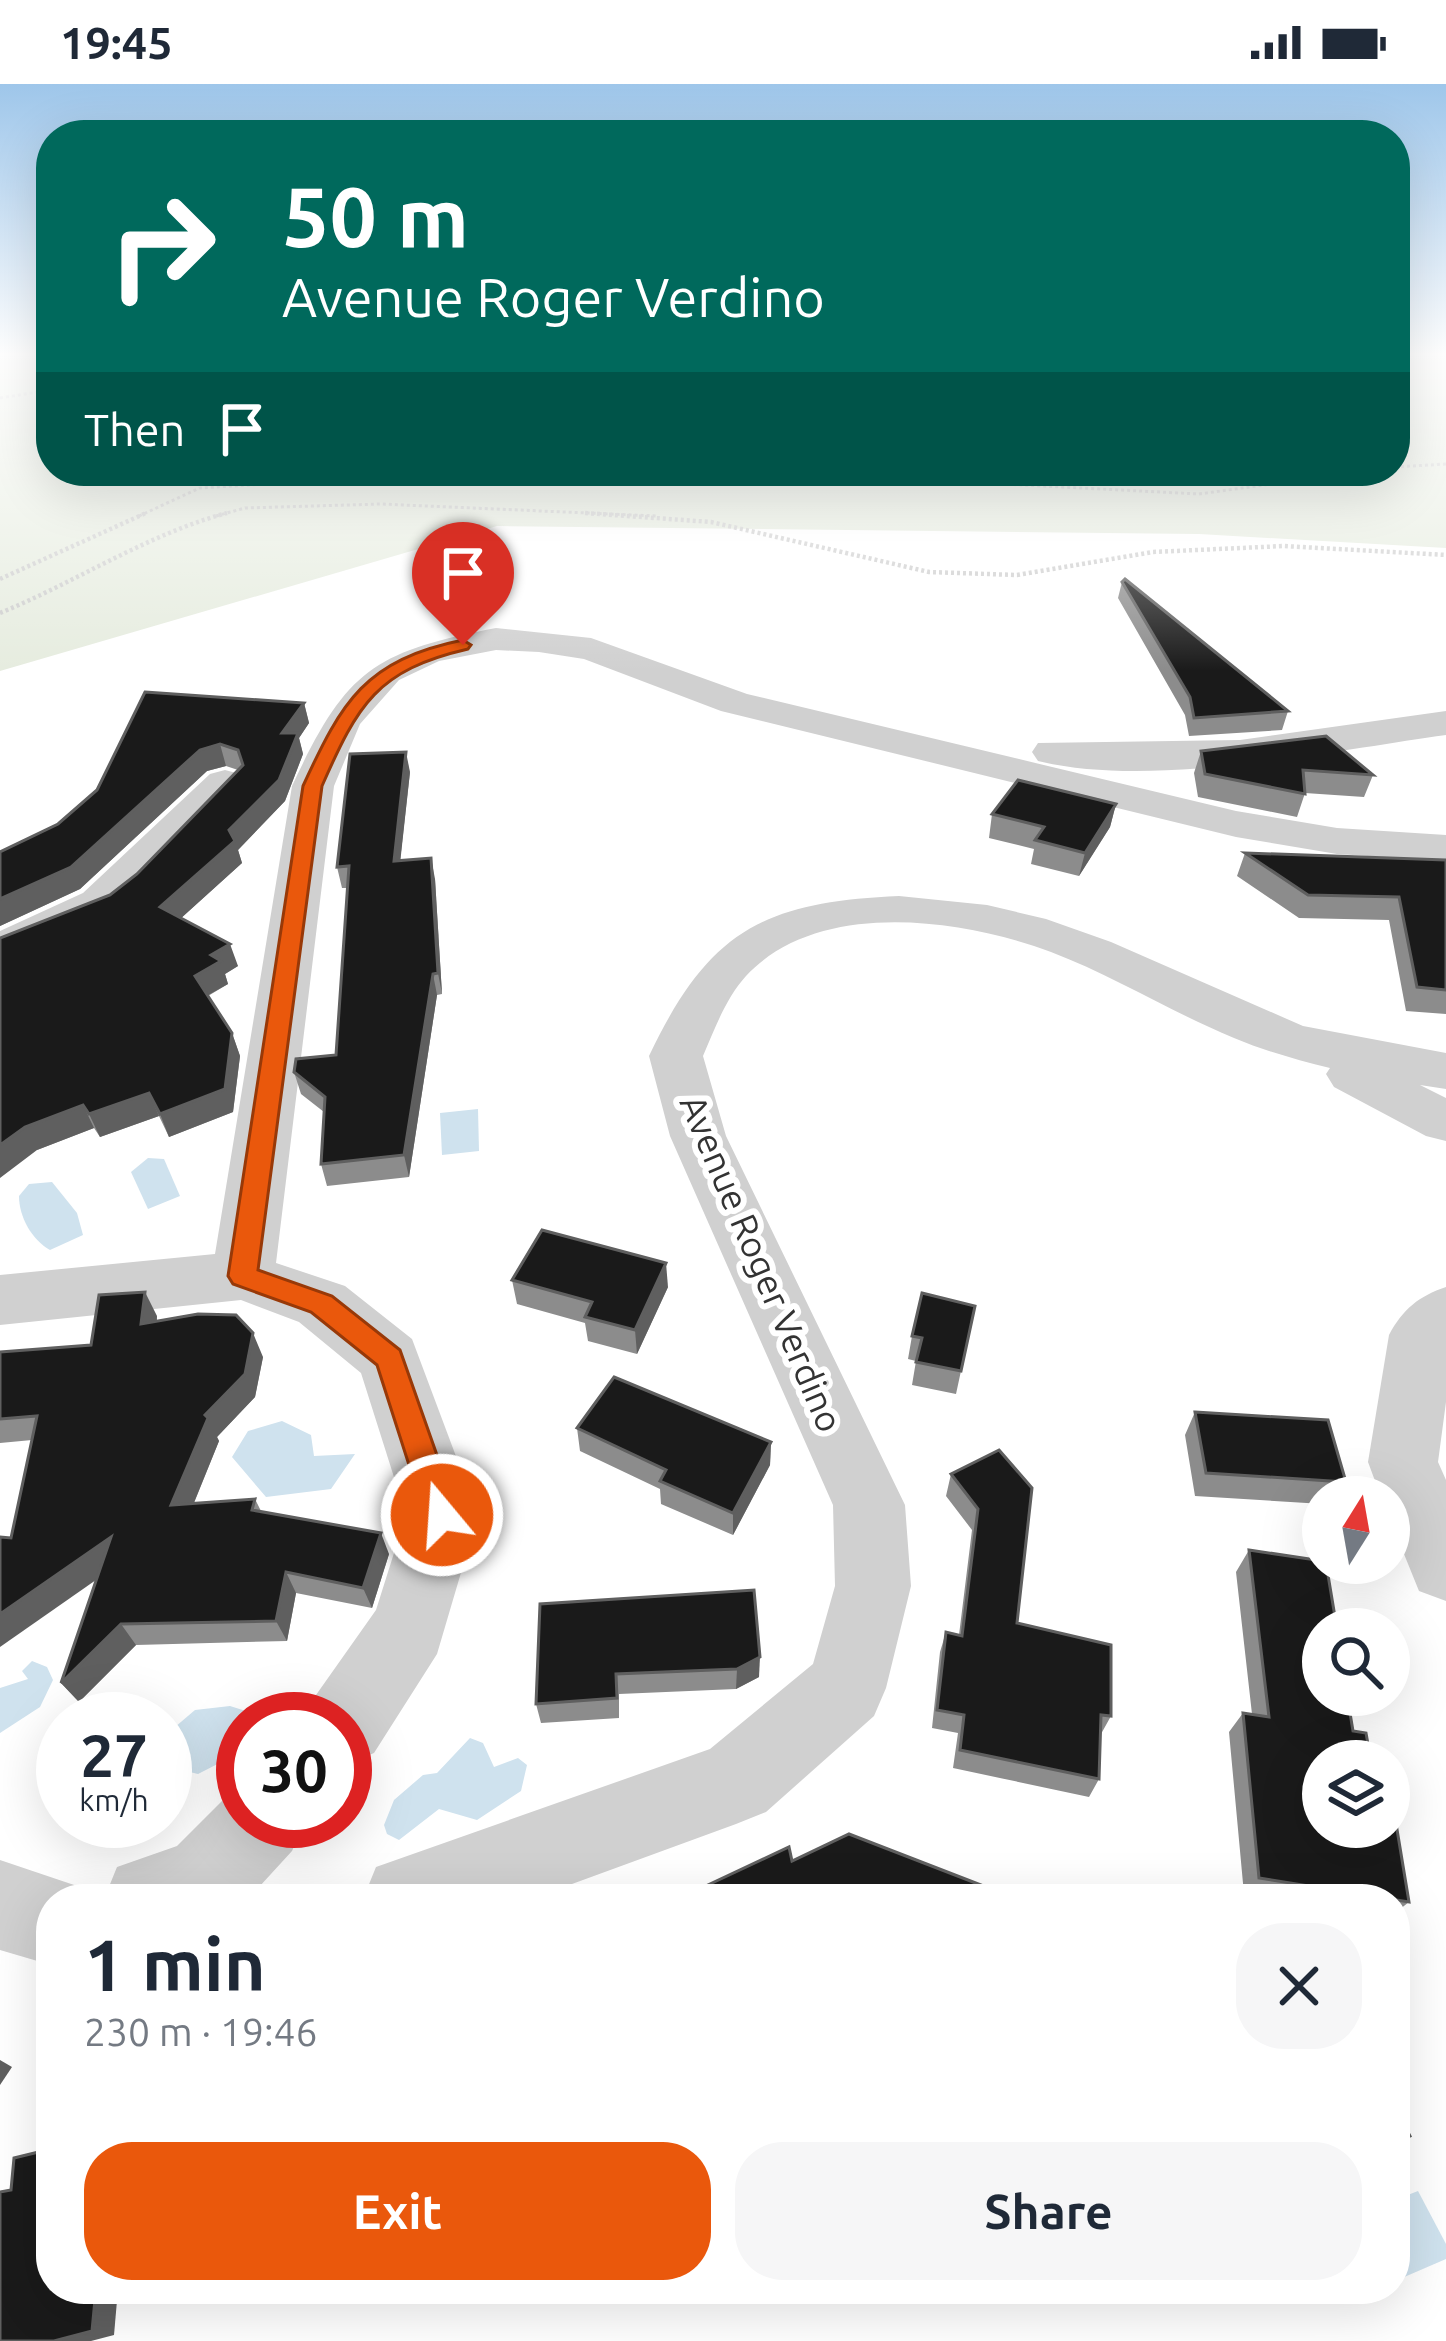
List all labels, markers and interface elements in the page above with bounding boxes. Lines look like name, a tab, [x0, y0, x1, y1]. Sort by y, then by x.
text: 19:45	[60, 17, 173, 68]
icon: right	[84, 168, 240, 324]
text: 50 m	[282, 169, 469, 263]
text: Avenue Roger Verdino	[282, 267, 825, 327]
icon: arrive	[209, 396, 275, 462]
text: Then	[84, 404, 185, 455]
pin	[412, 522, 514, 645]
icon: arrive	[430, 540, 496, 606]
street label: Avenue Roger Verdino	[672, 1088, 852, 1438]
position arrow	[379, 1452, 505, 1578]
north arrow	[1302, 1476, 1410, 1584]
map controls	[1302, 1476, 1410, 1848]
button: search	[1302, 1608, 1410, 1716]
speed limit sign: 30	[216, 1692, 372, 1848]
text: 27	[80, 1721, 148, 1788]
button: layers	[1302, 1740, 1410, 1848]
text: km/h	[79, 1783, 149, 1817]
button: close	[1236, 1923, 1362, 2049]
text: 1 min	[84, 1924, 266, 2005]
text: 230 m · 19:46	[84, 2010, 318, 2053]
button: Exit	[84, 2142, 711, 2280]
button: Share	[735, 2142, 1362, 2280]

